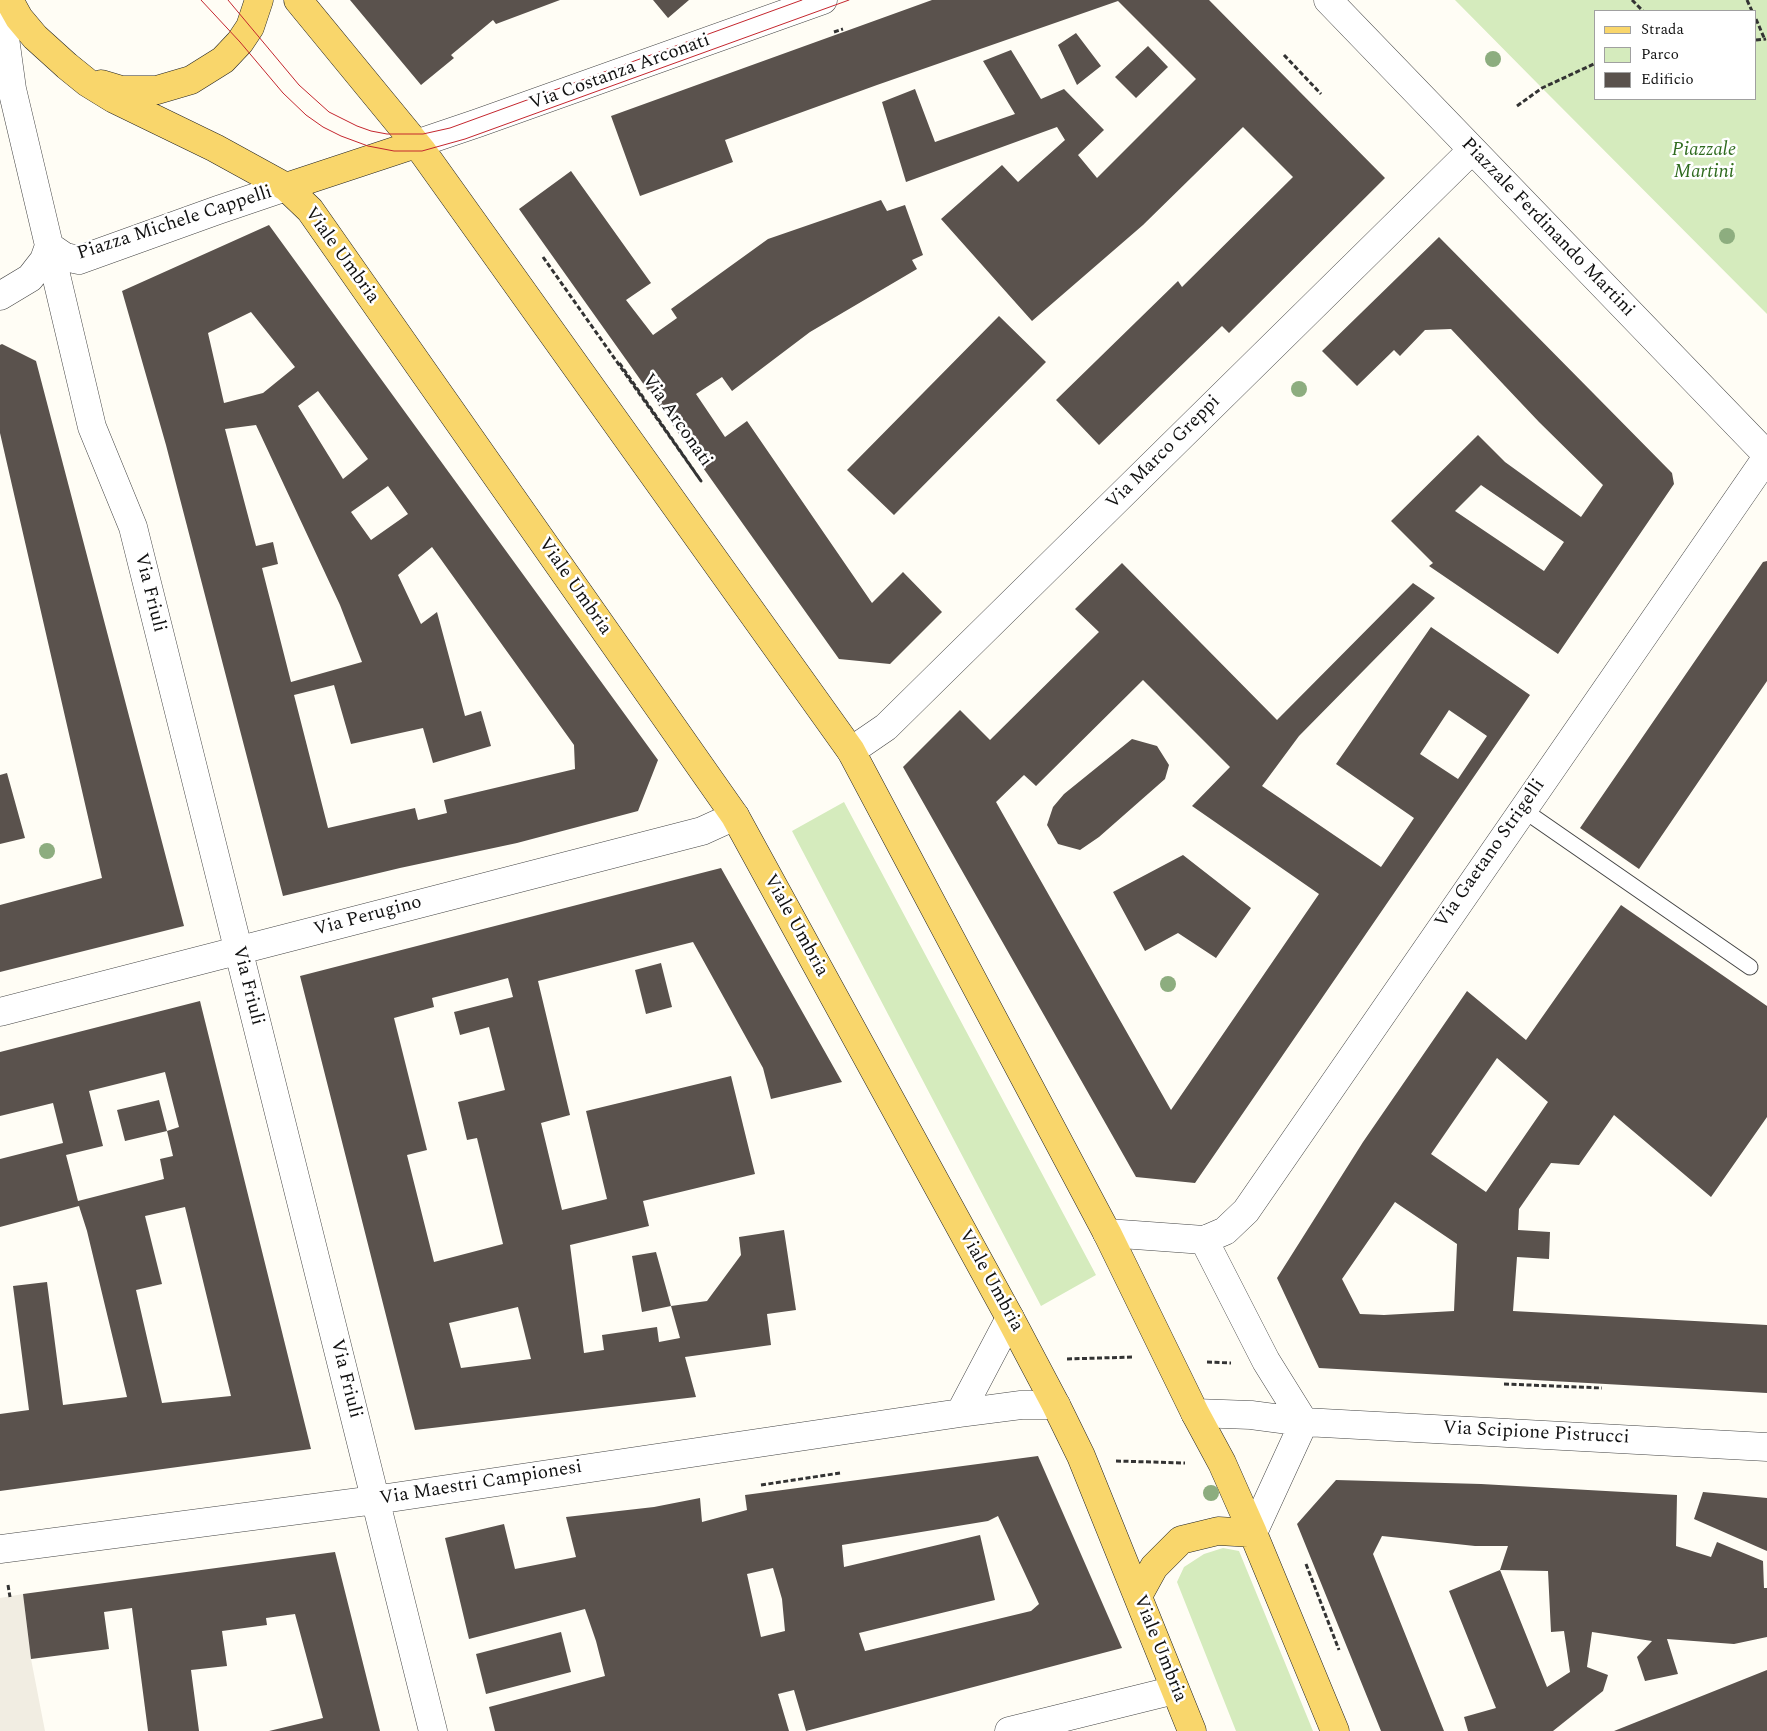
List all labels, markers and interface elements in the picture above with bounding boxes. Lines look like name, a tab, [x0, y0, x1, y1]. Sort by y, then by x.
legend	[1594, 10, 1757, 100]
text: Strada	[1641, 18, 1684, 41]
street label: Via Costanza Arconati	[527, 30, 713, 116]
text: Parco	[1641, 43, 1679, 66]
text: Edificio	[1641, 68, 1694, 91]
street label: Piazzale Ferdinando Martini	[1455, 134, 1639, 322]
park label: Piazzale Martini	[1672, 140, 1736, 184]
street label: Piazza Michele Cappelli	[75, 182, 275, 266]
street label: Viale Umbria	[298, 203, 384, 309]
street label: Via Arconati	[636, 370, 716, 472]
street label: Via Marco Greppi	[1102, 391, 1226, 515]
street label: Viale Umbria	[532, 534, 616, 640]
street label: Via Friuli	[128, 551, 170, 635]
street label: Via Gaetano Strigelli	[1431, 775, 1551, 933]
street label: Viale Umbria	[758, 871, 832, 981]
street label: Via Perugino	[312, 892, 424, 942]
street label: Via Friuli	[226, 944, 268, 1028]
street label: Viale Umbria	[953, 1226, 1027, 1336]
street label: Via Friuli	[324, 1337, 366, 1421]
street label: Via Scipione Pistrucci	[1442, 1418, 1630, 1450]
street label: Via Maestri Campionesi	[378, 1457, 584, 1511]
street label: Viale Umbria	[1127, 1592, 1191, 1706]

